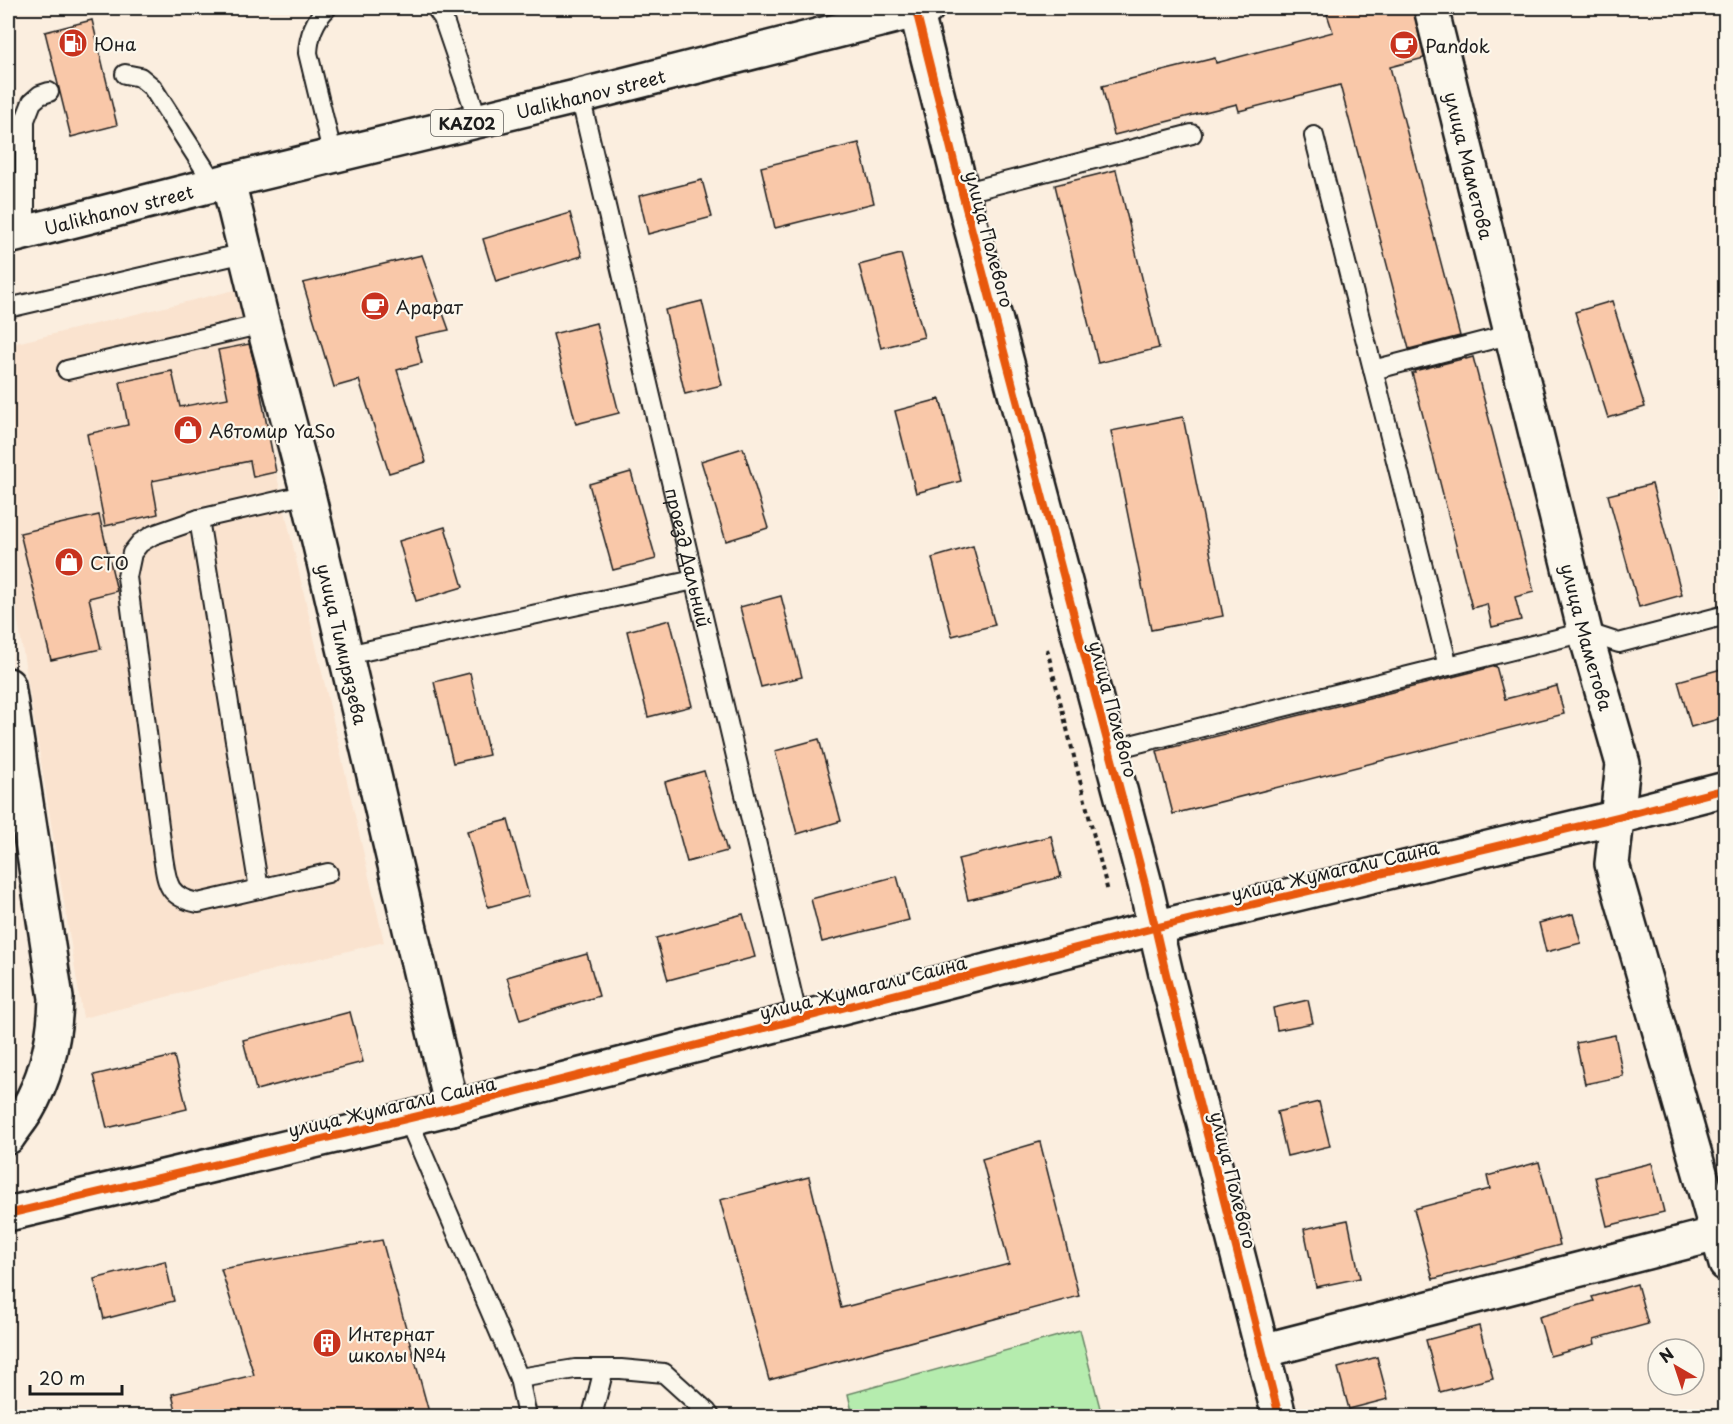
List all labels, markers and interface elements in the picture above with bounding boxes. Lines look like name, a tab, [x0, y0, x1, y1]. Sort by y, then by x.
fuel station icon: Юна	[57, 27, 89, 59]
cafe icon: Pandok	[1388, 29, 1420, 61]
place label: Юна	[94, 30, 137, 57]
place label: Pandok	[1425, 32, 1490, 59]
street label: Ualikhanov street	[513, 61, 668, 125]
street label: улица Маметова	[1439, 89, 1501, 243]
road number: KАZ02	[431, 110, 503, 136]
street label: улица Полевого	[959, 168, 1021, 310]
street label: Ualikhanov street	[41, 177, 196, 241]
cafe icon: Арарат	[359, 290, 391, 322]
place label: Арарат	[396, 293, 464, 320]
shop icon: Автомир YaSo	[172, 414, 204, 446]
place label: Автомир YaSo	[209, 417, 335, 444]
street label: проезд Дальний	[659, 485, 718, 630]
shop icon: СТО	[53, 546, 85, 578]
place label: СТО	[90, 549, 129, 576]
street label: улица Тимирязева	[311, 560, 375, 728]
street label: улица Маметова	[1555, 560, 1621, 714]
street label: улица Полевого	[1083, 638, 1145, 780]
street label: улица Жумагали Саина	[1228, 833, 1442, 907]
street label: улица Жумагали Саина	[756, 948, 970, 1026]
street label: улица Жумагали Саина	[285, 1069, 499, 1143]
street label: улица Полевого	[1204, 1109, 1264, 1251]
place label: Интернат школы №4	[348, 1320, 447, 1368]
building icon: Интернат школы №4	[311, 1327, 343, 1359]
north arrow	[1646, 1337, 1706, 1397]
text: N	[1653, 1341, 1678, 1368]
scale bar	[30, 1358, 122, 1396]
text: 20 m	[39, 1364, 85, 1391]

